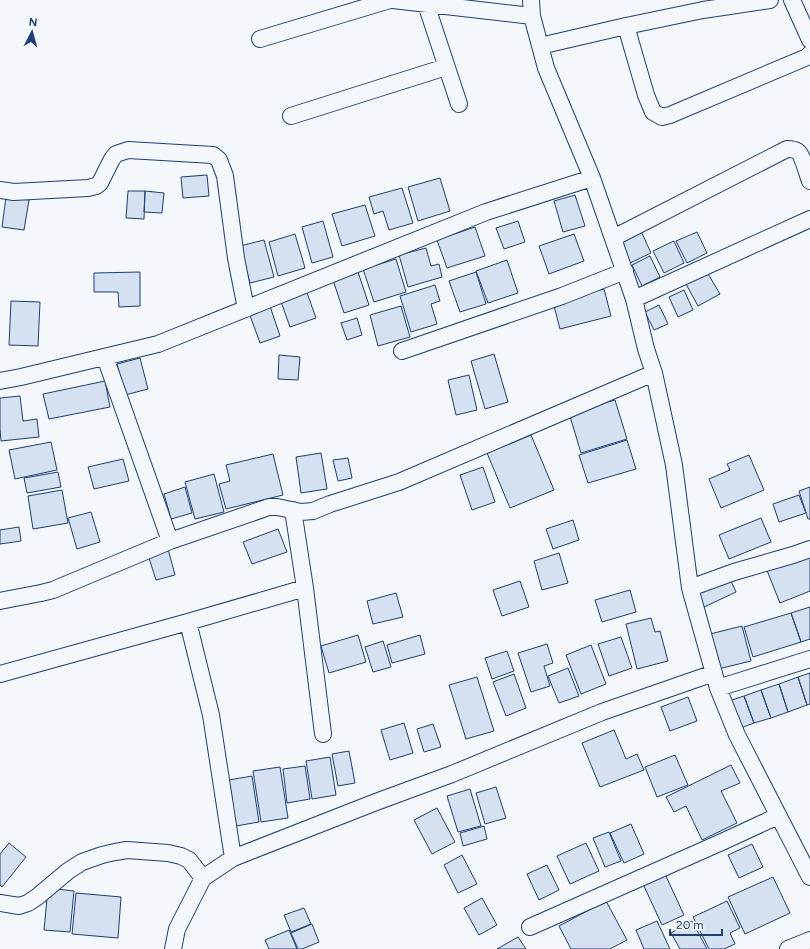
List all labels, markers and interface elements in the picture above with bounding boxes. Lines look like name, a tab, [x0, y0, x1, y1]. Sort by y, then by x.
north arrow	[12, 12, 52, 52]
text: N	[28, 16, 38, 29]
scale bar	[670, 911, 722, 937]
text: 20 m	[676, 918, 704, 932]

